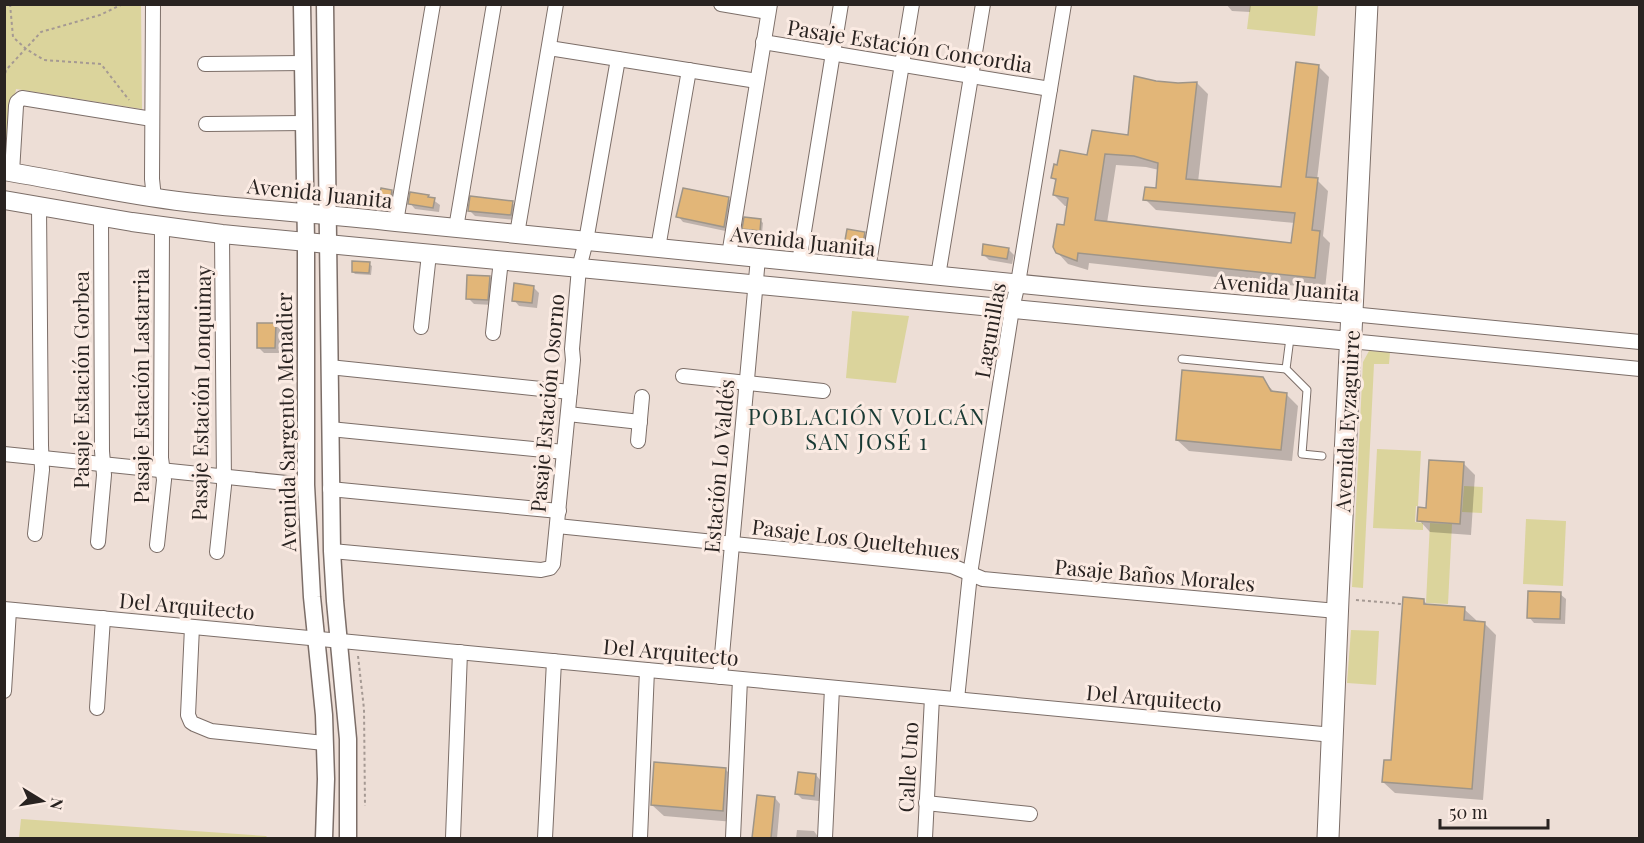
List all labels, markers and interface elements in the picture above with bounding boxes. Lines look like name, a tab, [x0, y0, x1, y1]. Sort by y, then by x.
street label: Pasaje Estación Concordia	[786, 12, 1035, 78]
street label: Avenida Juanita	[245, 170, 395, 214]
street label: Avenida Juanita	[728, 218, 878, 262]
street label: Pasaje Estación Lonquimay	[184, 264, 216, 521]
street label: Avenida Juanita	[1212, 266, 1362, 306]
street label: Pasaje Estación Lastarria	[126, 268, 154, 504]
street label: Pasaje Estación Gorbea	[66, 271, 94, 489]
street label: Lagunillas	[967, 280, 1011, 380]
street label: Avenida Sargento Menadier	[269, 291, 301, 553]
street label: Pasaje Estación Osorno	[522, 292, 570, 514]
street label: Avenida Eyzaguirre	[1327, 329, 1365, 514]
street label: Estación Lo Valdés	[696, 378, 740, 554]
district label: POBLACIÓN VOLCÁN SAN JOSÉ 1	[748, 401, 986, 456]
street label: Pasaje Los Queltehues	[750, 511, 962, 565]
street label: Pasaje Baños Morales	[1054, 551, 1256, 597]
street label: Del Arquitecto	[118, 585, 256, 625]
street label: Del Arquitecto	[602, 631, 740, 671]
street label: Del Arquitecto	[1085, 677, 1223, 717]
street label: Calle Uno	[891, 721, 923, 813]
north arrow	[12, 771, 72, 831]
scale bar	[1440, 792, 1548, 830]
text: N	[46, 796, 69, 812]
text: 50 m	[1449, 800, 1488, 824]

